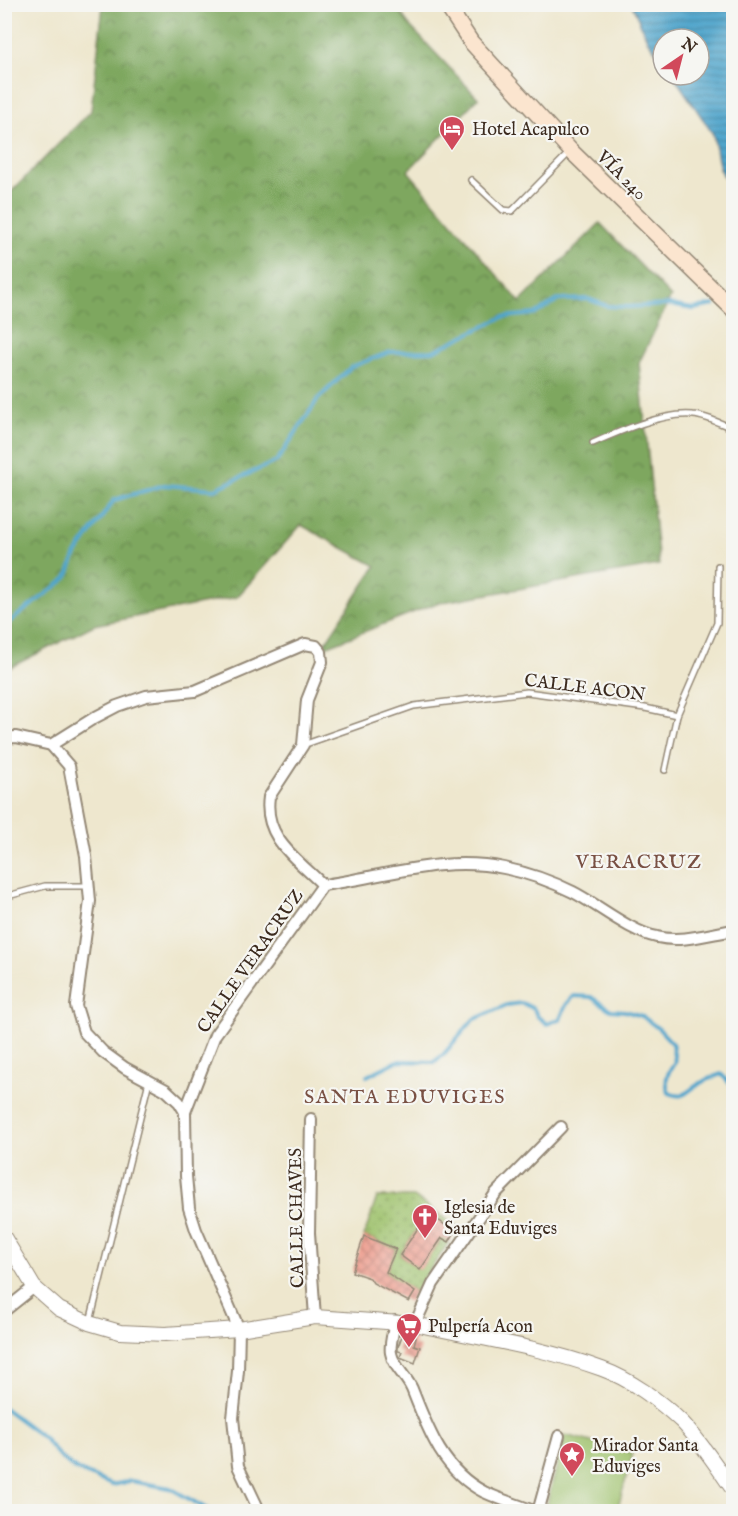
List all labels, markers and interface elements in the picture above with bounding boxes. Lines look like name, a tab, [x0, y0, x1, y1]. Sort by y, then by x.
north arrow	[651, 27, 711, 87]
text: N	[676, 34, 700, 59]
hotel icon: Hotel Acapulco	[437, 114, 467, 152]
place label: Hotel Acapulco	[472, 119, 589, 142]
street label: VÍA 240	[590, 144, 652, 206]
street label: CALLE ACON	[523, 670, 647, 707]
district label: VERACRUZ	[574, 850, 703, 875]
street label: CALLE VERACRUZ	[193, 885, 310, 1038]
district label: SANTA EDUVIGES	[304, 1085, 506, 1110]
street label: CALLE CHAVES	[285, 1148, 310, 1288]
place label: Iglesia de Santa Eduviges	[444, 1197, 557, 1241]
church icon: Iglesia de Santa Eduviges	[410, 1202, 440, 1240]
supermarket icon: Pulpería Acon	[394, 1311, 424, 1349]
place label: Pulpería Acon	[428, 1316, 533, 1339]
place label: Mirador Santa Eduviges	[592, 1435, 699, 1479]
place icon: Mirador Santa Eduviges	[557, 1440, 587, 1478]

